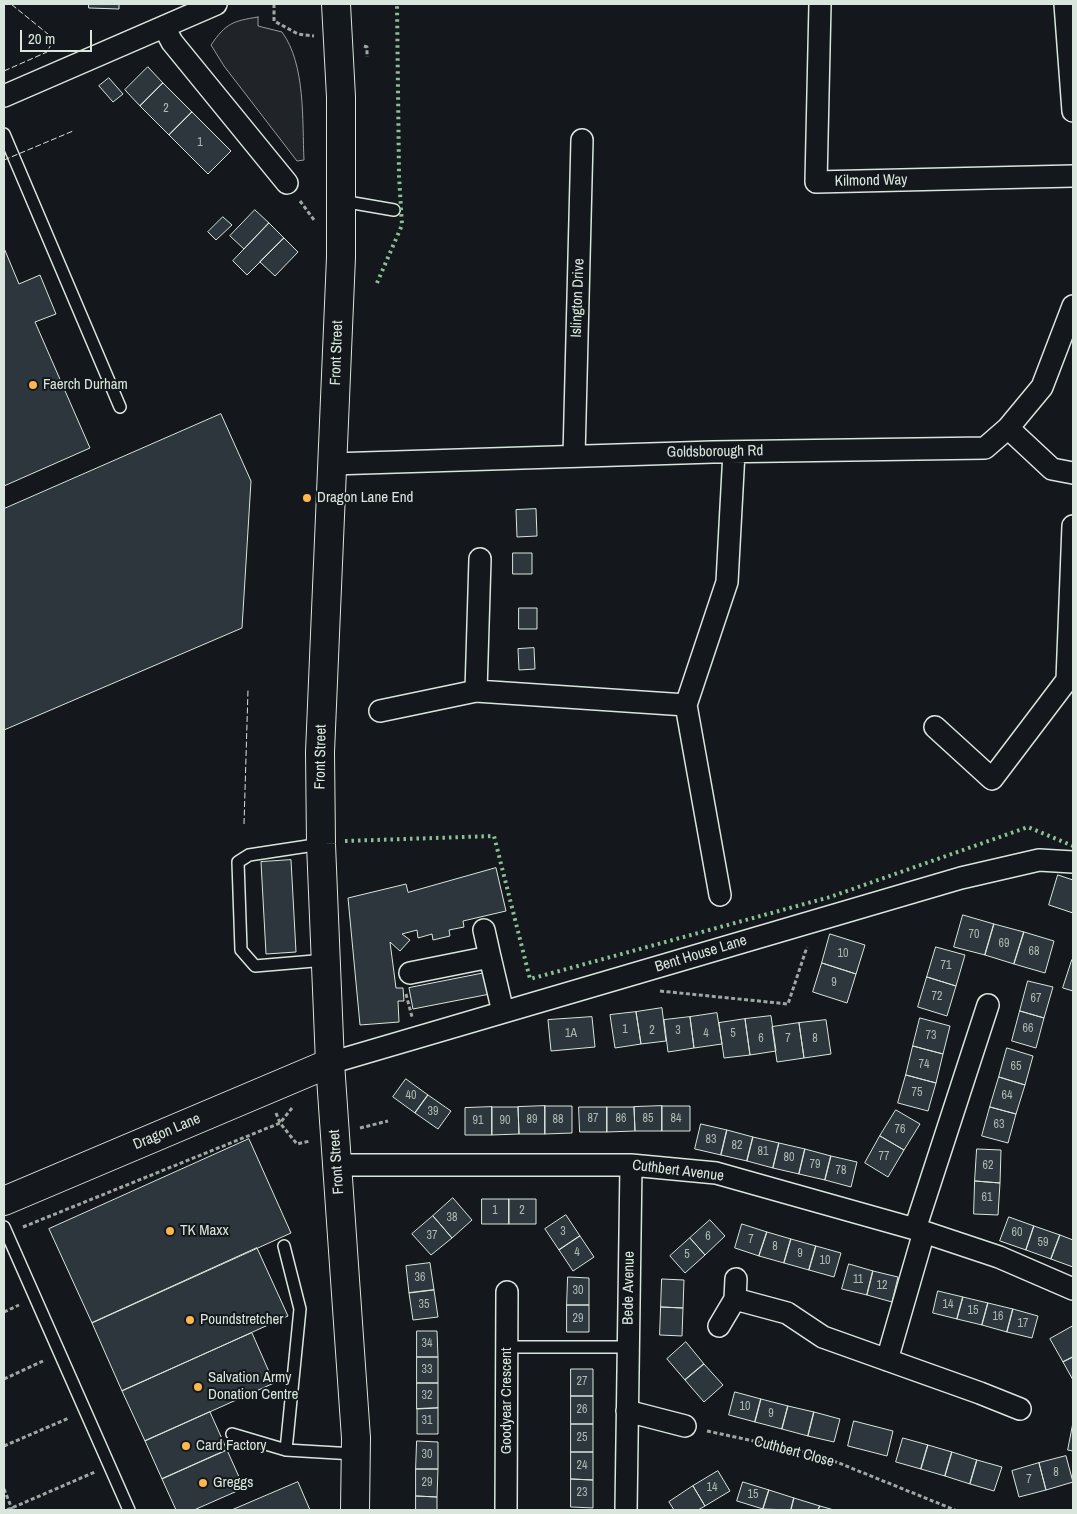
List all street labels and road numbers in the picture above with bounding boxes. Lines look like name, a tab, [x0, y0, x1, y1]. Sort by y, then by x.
street label: Kilmond Way	[835, 171, 907, 191]
street label: Islington Drive	[568, 258, 588, 338]
street label: Front Street	[327, 320, 347, 386]
street label: Goldsborough Rd	[667, 442, 763, 462]
street label: Front Street	[311, 724, 331, 790]
street label: Bent House Lane	[653, 931, 749, 977]
street label: Dragon Lane	[131, 1110, 203, 1154]
street label: Front Street	[326, 1129, 348, 1195]
street label: Cuthbert Avenue	[631, 1156, 725, 1186]
street label: Bede Avenue	[619, 1251, 639, 1325]
street label: Goodyear Crescent	[498, 1348, 516, 1454]
street label: Cuthbert Close	[752, 1433, 836, 1471]

